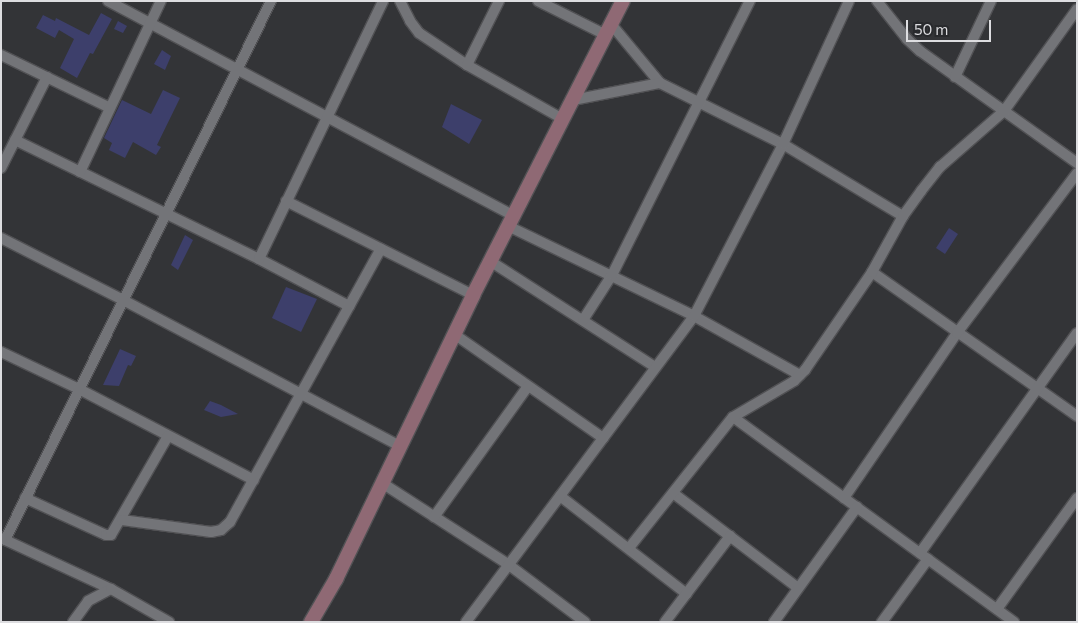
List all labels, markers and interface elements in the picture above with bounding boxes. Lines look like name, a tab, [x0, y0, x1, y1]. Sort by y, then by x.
scale bar	[908, 10, 993, 42]
text: 50 m	[914, 20, 948, 38]

